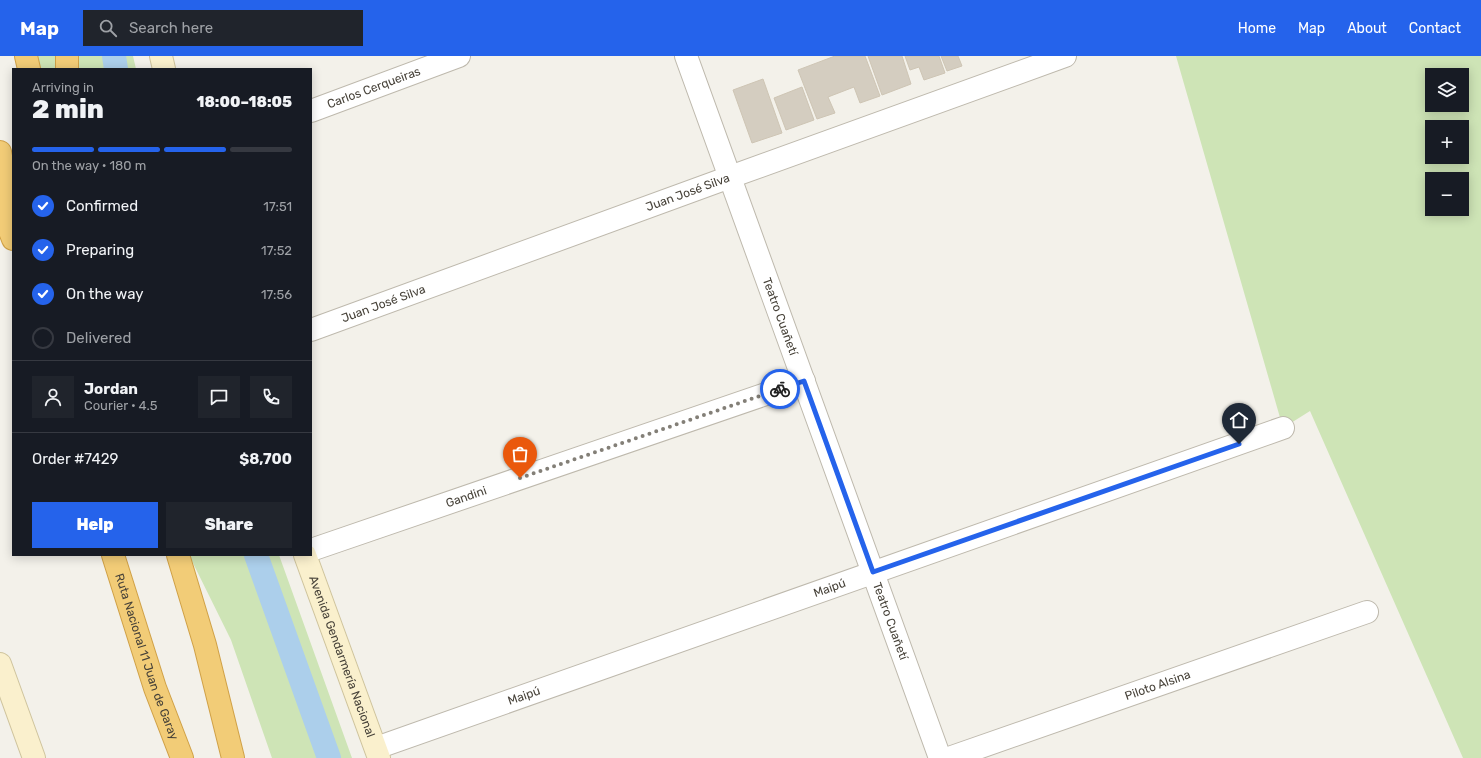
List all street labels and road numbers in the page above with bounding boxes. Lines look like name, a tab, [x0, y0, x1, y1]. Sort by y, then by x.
street label: Carlos Cerqueiras	[325, 64, 422, 111]
street label: Juan José Silva	[644, 171, 732, 214]
street label: Teatro Cuañetí	[760, 276, 801, 358]
street label: Juan José Silva	[339, 282, 427, 325]
street label: Gandini	[444, 483, 489, 510]
street label: Ruta Nacional 11 Juan de Garay	[112, 572, 181, 742]
street label: Avenida Gendarmería Nacional	[306, 574, 378, 739]
street label: Maipú	[811, 576, 848, 600]
street label: Teatro Cuañetí	[870, 580, 911, 663]
street label: Piloto Alsina	[1123, 667, 1192, 703]
street label: Maipú	[506, 684, 542, 708]

